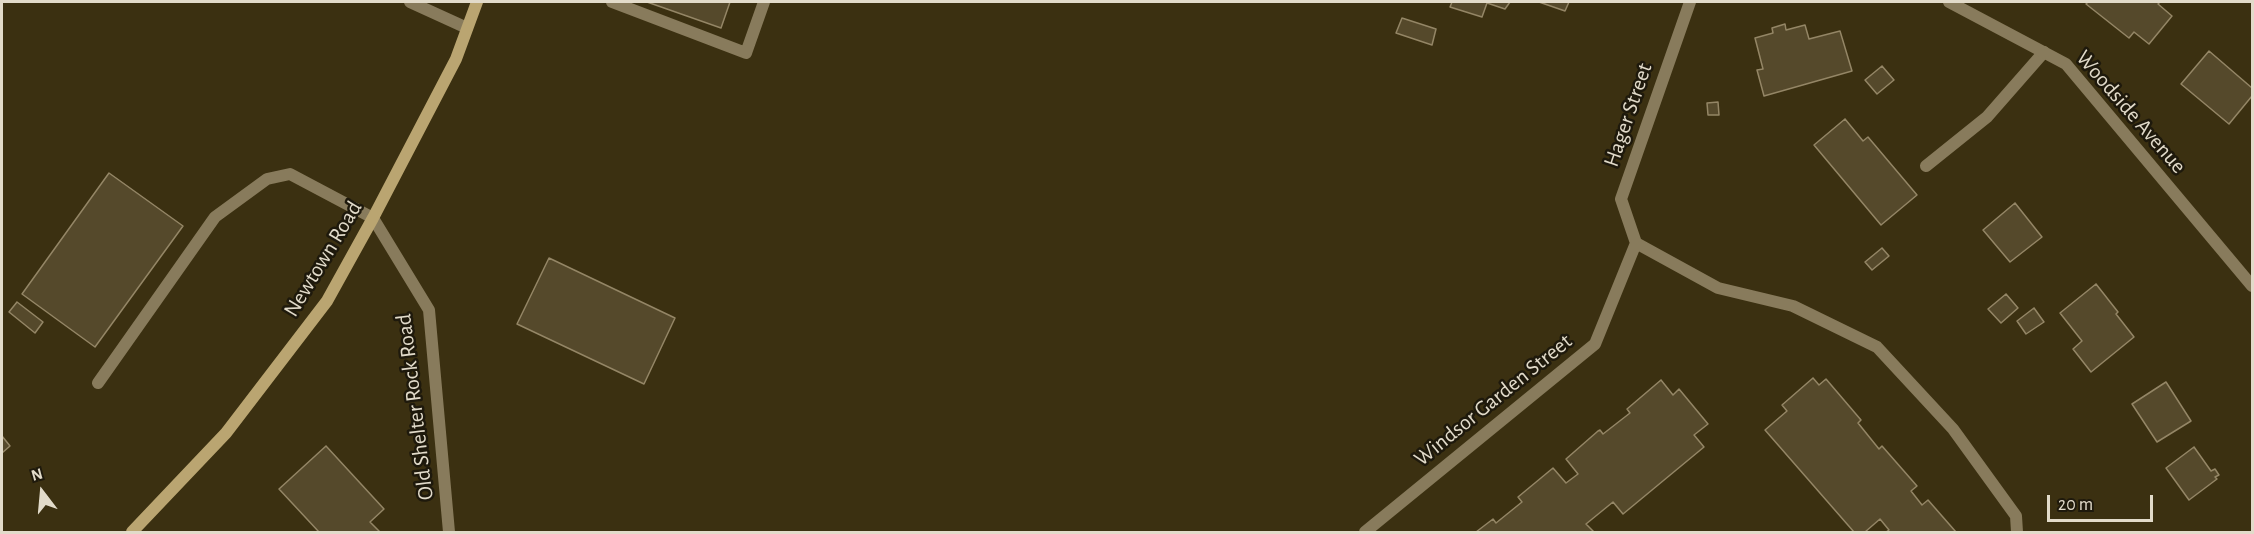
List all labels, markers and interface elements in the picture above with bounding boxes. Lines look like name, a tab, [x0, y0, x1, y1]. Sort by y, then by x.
street label: Woodside Avenue	[2070, 45, 2192, 179]
street label: Hager Street	[1598, 60, 1658, 170]
street label: Newtown Road	[278, 196, 368, 322]
street label: Old Shelter Rock Road	[390, 312, 440, 502]
street label: Windsor Garden Street	[1409, 328, 1577, 472]
north arrow	[12, 462, 72, 522]
text: N	[29, 465, 45, 484]
scale bar	[2050, 483, 2156, 521]
text: 20 m	[2058, 496, 2093, 514]

